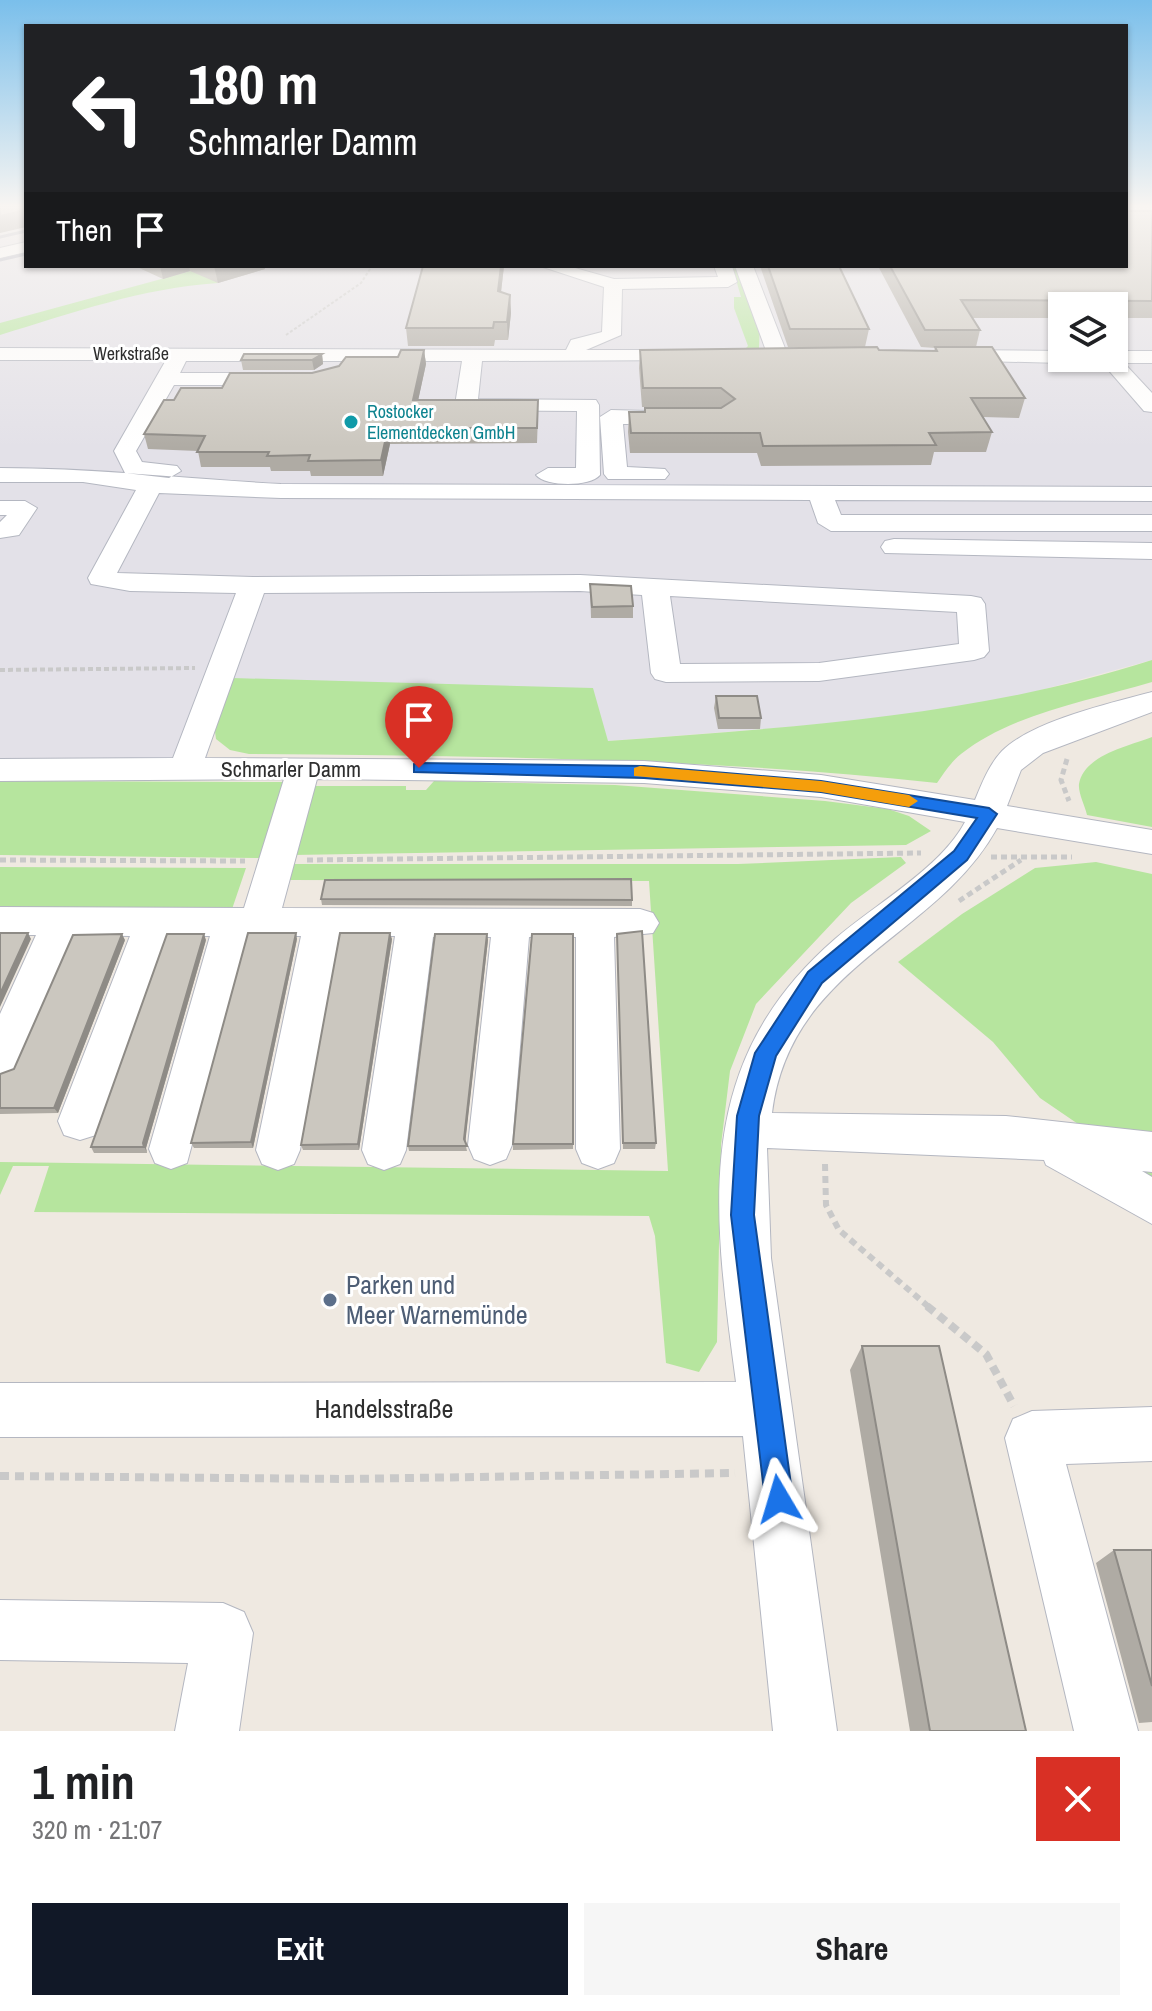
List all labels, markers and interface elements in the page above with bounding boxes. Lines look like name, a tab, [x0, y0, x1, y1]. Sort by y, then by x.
text: 180 m	[188, 46, 318, 121]
icon: left	[56, 56, 160, 160]
text: Schmarler Damm	[188, 118, 418, 166]
icon: arrive	[128, 208, 172, 252]
text: Then	[56, 210, 112, 250]
map controls	[1048, 292, 1128, 372]
button: layers	[1048, 292, 1128, 372]
street label: Werkstraße	[93, 341, 169, 366]
place label: Rostocker Elementdecken GmbH	[367, 399, 515, 445]
marker: Rostocker Elementdecken GmbH	[342, 413, 360, 431]
pin	[385, 686, 453, 768]
icon: arrive	[397, 698, 441, 742]
street label: Schmarler Damm	[221, 754, 361, 784]
place label: Parken und Meer Warnemünde	[346, 1267, 528, 1332]
marker: Parken und Meer Warnemünde	[321, 1291, 339, 1309]
street label: Handelsstraße	[315, 1391, 453, 1426]
position arrow	[737, 1457, 821, 1541]
text: 1 min	[32, 1749, 135, 1814]
button: close	[1036, 1757, 1120, 1841]
text: 320 m · 21:07	[32, 1812, 162, 1847]
button: Exit	[32, 1903, 568, 1995]
button: Share	[584, 1903, 1120, 1995]

